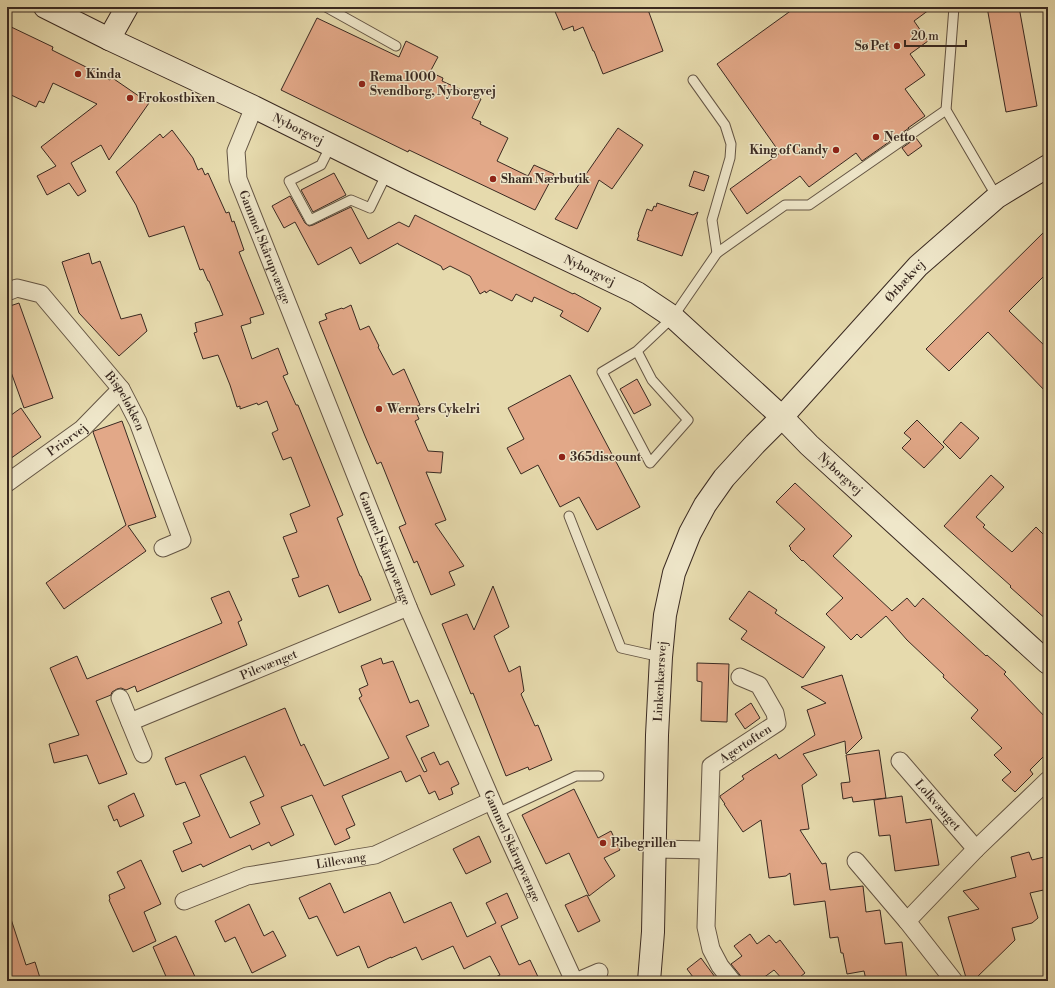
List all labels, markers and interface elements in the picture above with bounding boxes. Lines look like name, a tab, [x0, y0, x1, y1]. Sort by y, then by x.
scale bar	[905, 22, 966, 48]
text: 20 m	[911, 29, 939, 44]
place label: Sø Pet	[855, 39, 890, 54]
marker: Sø Pet	[892, 41, 902, 51]
place label: Kinda	[86, 67, 122, 82]
marker: Kinda	[73, 69, 83, 79]
place label: Rema 1000 Svendborg, Nyborgvej	[370, 70, 496, 99]
marker: Rema 1000 Svendborg, Nyborgvej	[357, 79, 367, 89]
place label: Frokostbixen	[138, 91, 216, 106]
marker: Frokostbixen	[125, 93, 135, 103]
street label: Nyborgvej	[270, 110, 326, 148]
place label: Netto	[884, 130, 915, 145]
marker: Netto	[871, 132, 881, 142]
place label: King of Candy	[749, 143, 829, 158]
marker: King of Candy	[831, 145, 841, 155]
place label: Sham Nærbutik	[501, 172, 590, 187]
marker: Sham Nærbutik	[488, 174, 498, 184]
street label: Gammel Skårupvænge	[236, 188, 294, 306]
street label: Nyborgvej	[561, 252, 618, 289]
street label: Ørbækvej	[882, 256, 928, 305]
street label: Bispeløkken	[101, 367, 148, 433]
place label: Werners Cykelri	[386, 402, 480, 417]
marker: Werners Cykelri	[374, 404, 384, 414]
street label: Priorvej	[44, 421, 91, 459]
street label: Nyborgvej	[815, 449, 866, 498]
place label: 365discount	[570, 450, 642, 465]
marker: 365discount	[557, 452, 567, 462]
street label: Gammel Skårupvænge	[355, 489, 414, 607]
street label: Linkenkærsvej	[650, 640, 670, 722]
street label: Pilevænget	[238, 646, 300, 683]
street label: Agertoften	[716, 721, 774, 767]
street label: Lolkvænget	[912, 776, 965, 834]
street label: Gammel Skårupvænge	[481, 788, 544, 904]
place label: Pibegrillen	[611, 836, 677, 851]
marker: Pibegrillen	[598, 838, 608, 848]
street label: Lillevang	[315, 849, 368, 872]

